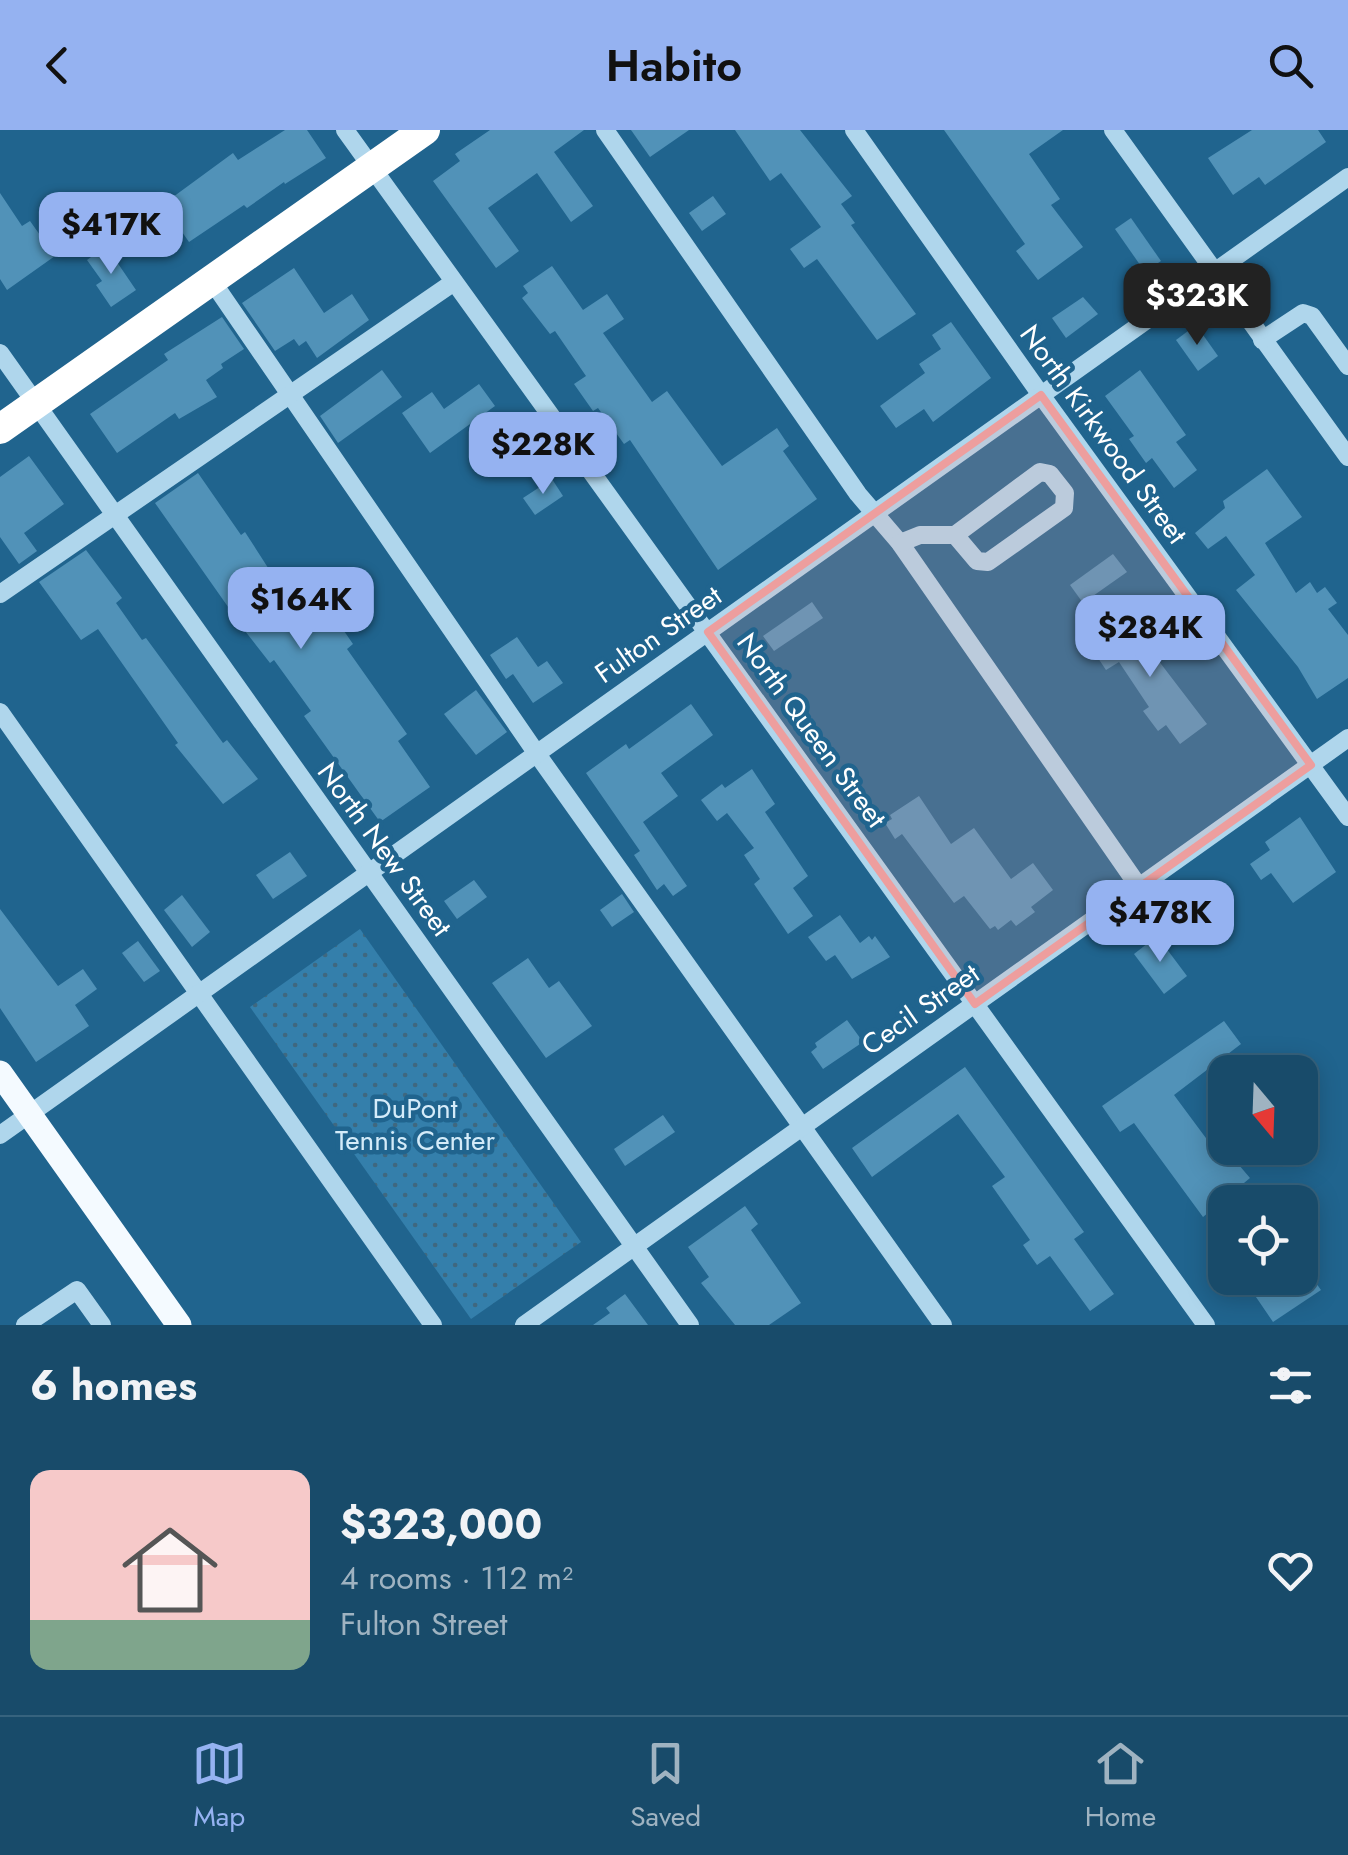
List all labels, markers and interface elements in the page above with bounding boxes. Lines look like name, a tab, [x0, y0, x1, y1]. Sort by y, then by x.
text: Habito	[606, 33, 742, 98]
icon: back	[30, 38, 85, 93]
icon: search	[1263, 38, 1318, 93]
pin: $417K	[41, 192, 181, 277]
text: $417K	[61, 201, 161, 247]
pin: $323K	[1127, 263, 1267, 348]
text: $323K	[1145, 272, 1249, 318]
street label: North Kirkwood Street	[1010, 316, 1197, 553]
pin: $228K	[473, 412, 613, 497]
text: $228K	[491, 421, 595, 467]
pin: $164K	[231, 567, 371, 652]
street label: Fulton Street	[587, 575, 730, 693]
text: $164K	[250, 576, 352, 622]
pin: $284K	[1080, 595, 1220, 680]
text: $284K	[1097, 604, 1203, 650]
street label: North Queen Street	[727, 624, 897, 836]
street label: North New Street	[307, 754, 462, 945]
pin: $478K	[1090, 880, 1230, 965]
text: $478K	[1108, 889, 1212, 935]
street label: Cecil Street	[853, 953, 988, 1065]
north arrow	[1208, 1055, 1318, 1165]
map controls	[1208, 1055, 1318, 1295]
park label: DuPont Tennis Center	[335, 1088, 495, 1161]
button: locate	[1208, 1185, 1318, 1295]
text: 6 homes	[30, 1355, 197, 1416]
icon: filters	[1263, 1358, 1318, 1413]
text: $323,000	[340, 1494, 542, 1555]
icon: home	[110, 1510, 230, 1630]
icon: heart	[1263, 1543, 1318, 1598]
text: 4 rooms · 112 m²	[340, 1555, 573, 1601]
text: Fulton Street	[340, 1601, 507, 1647]
tab: Map	[192, 1736, 247, 1837]
tab: Saved	[630, 1736, 701, 1837]
tab: Home	[1085, 1736, 1156, 1837]

